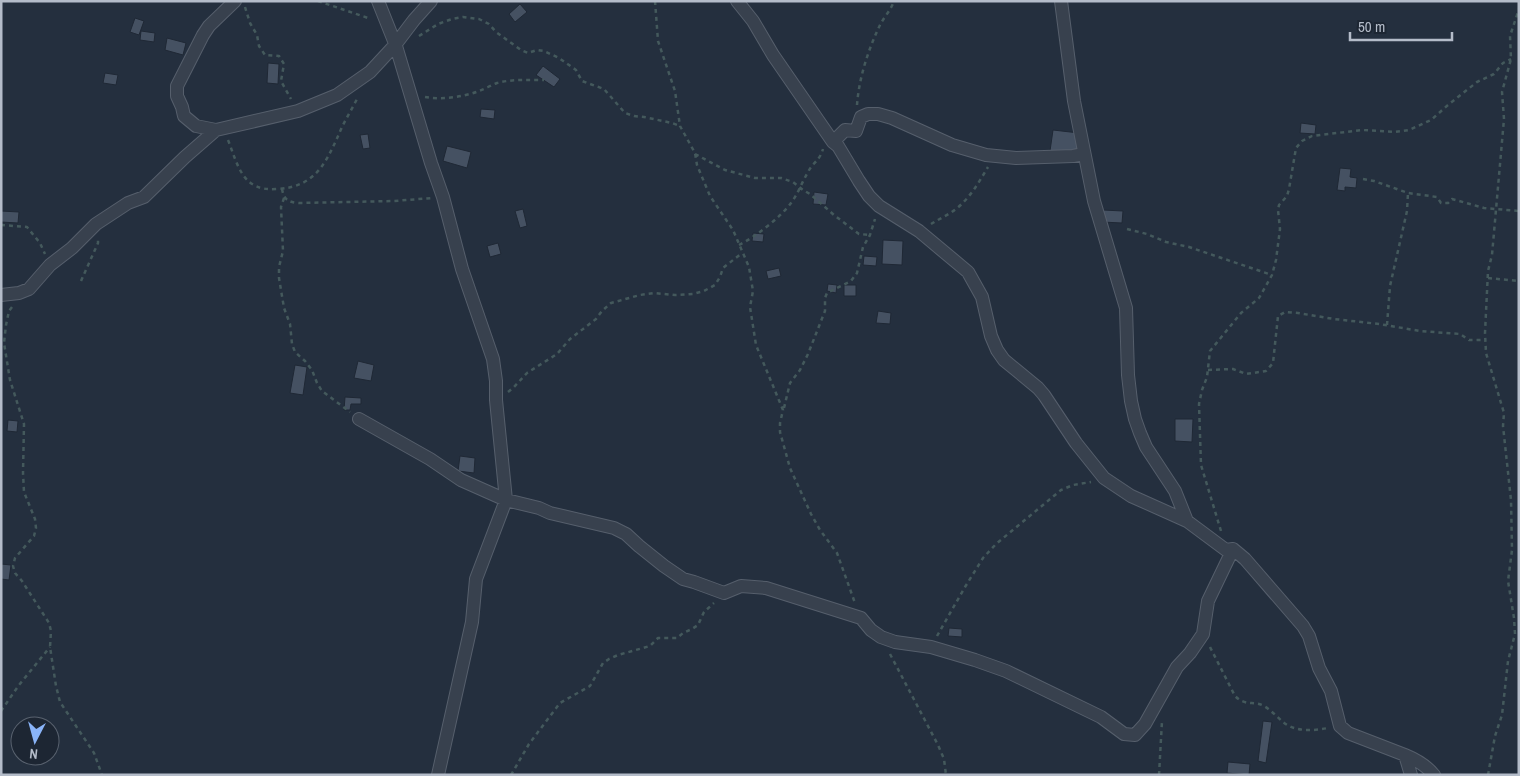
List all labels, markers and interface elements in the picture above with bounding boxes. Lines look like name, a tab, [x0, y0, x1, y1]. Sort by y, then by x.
scale bar	[1350, 10, 1452, 42]
text: 50 m	[1358, 16, 1385, 37]
north arrow	[10, 716, 60, 766]
text: N	[29, 745, 39, 763]

